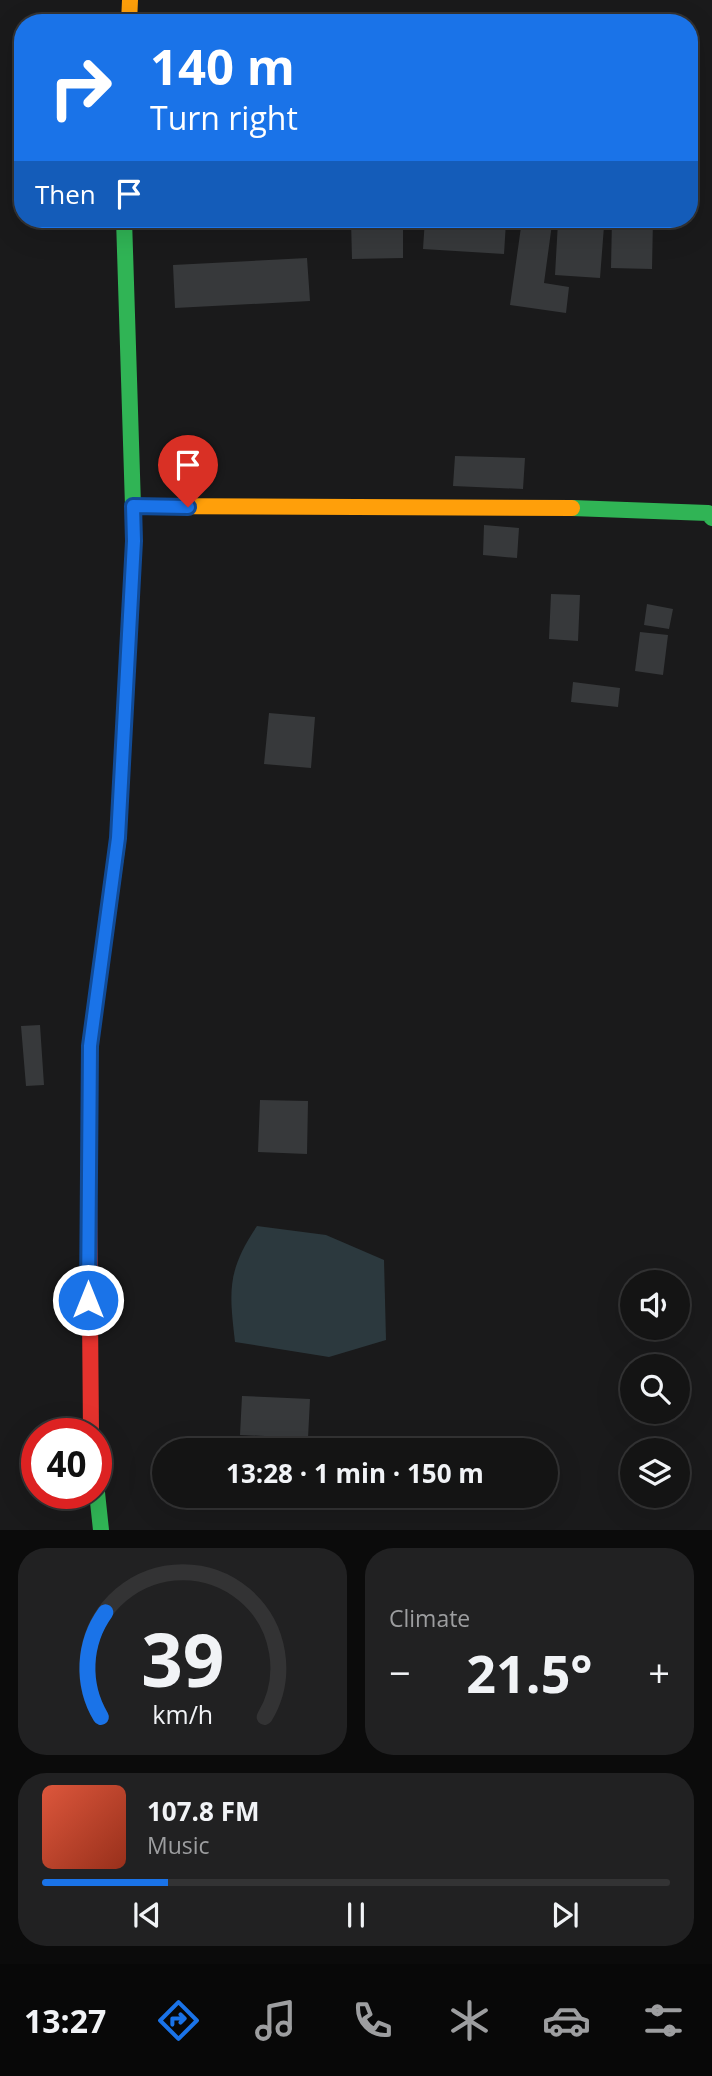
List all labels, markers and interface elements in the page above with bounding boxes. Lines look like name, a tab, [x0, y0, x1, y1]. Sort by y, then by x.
text: 140 m	[150, 33, 295, 99]
icon: right	[35, 42, 126, 133]
text: Turn right	[150, 96, 298, 139]
icon: arrive	[110, 175, 148, 213]
text: Then	[35, 176, 96, 212]
pin	[158, 435, 218, 507]
icon: arrive	[169, 446, 207, 484]
position arrow	[51, 1263, 125, 1337]
map controls	[620, 1270, 690, 1508]
button: sound	[620, 1270, 690, 1340]
button: search	[620, 1354, 690, 1424]
speed limit sign: 40	[21, 1418, 112, 1509]
button: layers	[620, 1438, 690, 1508]
text: 13:28 · 1 min · 150 m	[226, 1455, 484, 1491]
text: Climate	[389, 1602, 470, 1634]
text: 39	[141, 1610, 224, 1709]
text: 21.5°	[466, 1637, 593, 1708]
text: −	[389, 1646, 411, 1698]
text: +	[648, 1646, 670, 1698]
text: km/h	[152, 1697, 213, 1731]
text: 107.8 FM	[147, 1793, 259, 1829]
text: Music	[147, 1829, 210, 1861]
icon: previous	[128, 1896, 166, 1934]
icon: pause	[337, 1896, 375, 1934]
icon: next	[546, 1896, 584, 1934]
icon: directions	[154, 1996, 203, 2045]
icon: music	[251, 1996, 300, 2045]
icon: phone	[348, 1996, 397, 2045]
icon: climate	[445, 1996, 494, 2045]
icon: car	[542, 1996, 591, 2045]
icon: filters	[639, 1996, 688, 2045]
text: 13:27	[24, 1999, 106, 2042]

